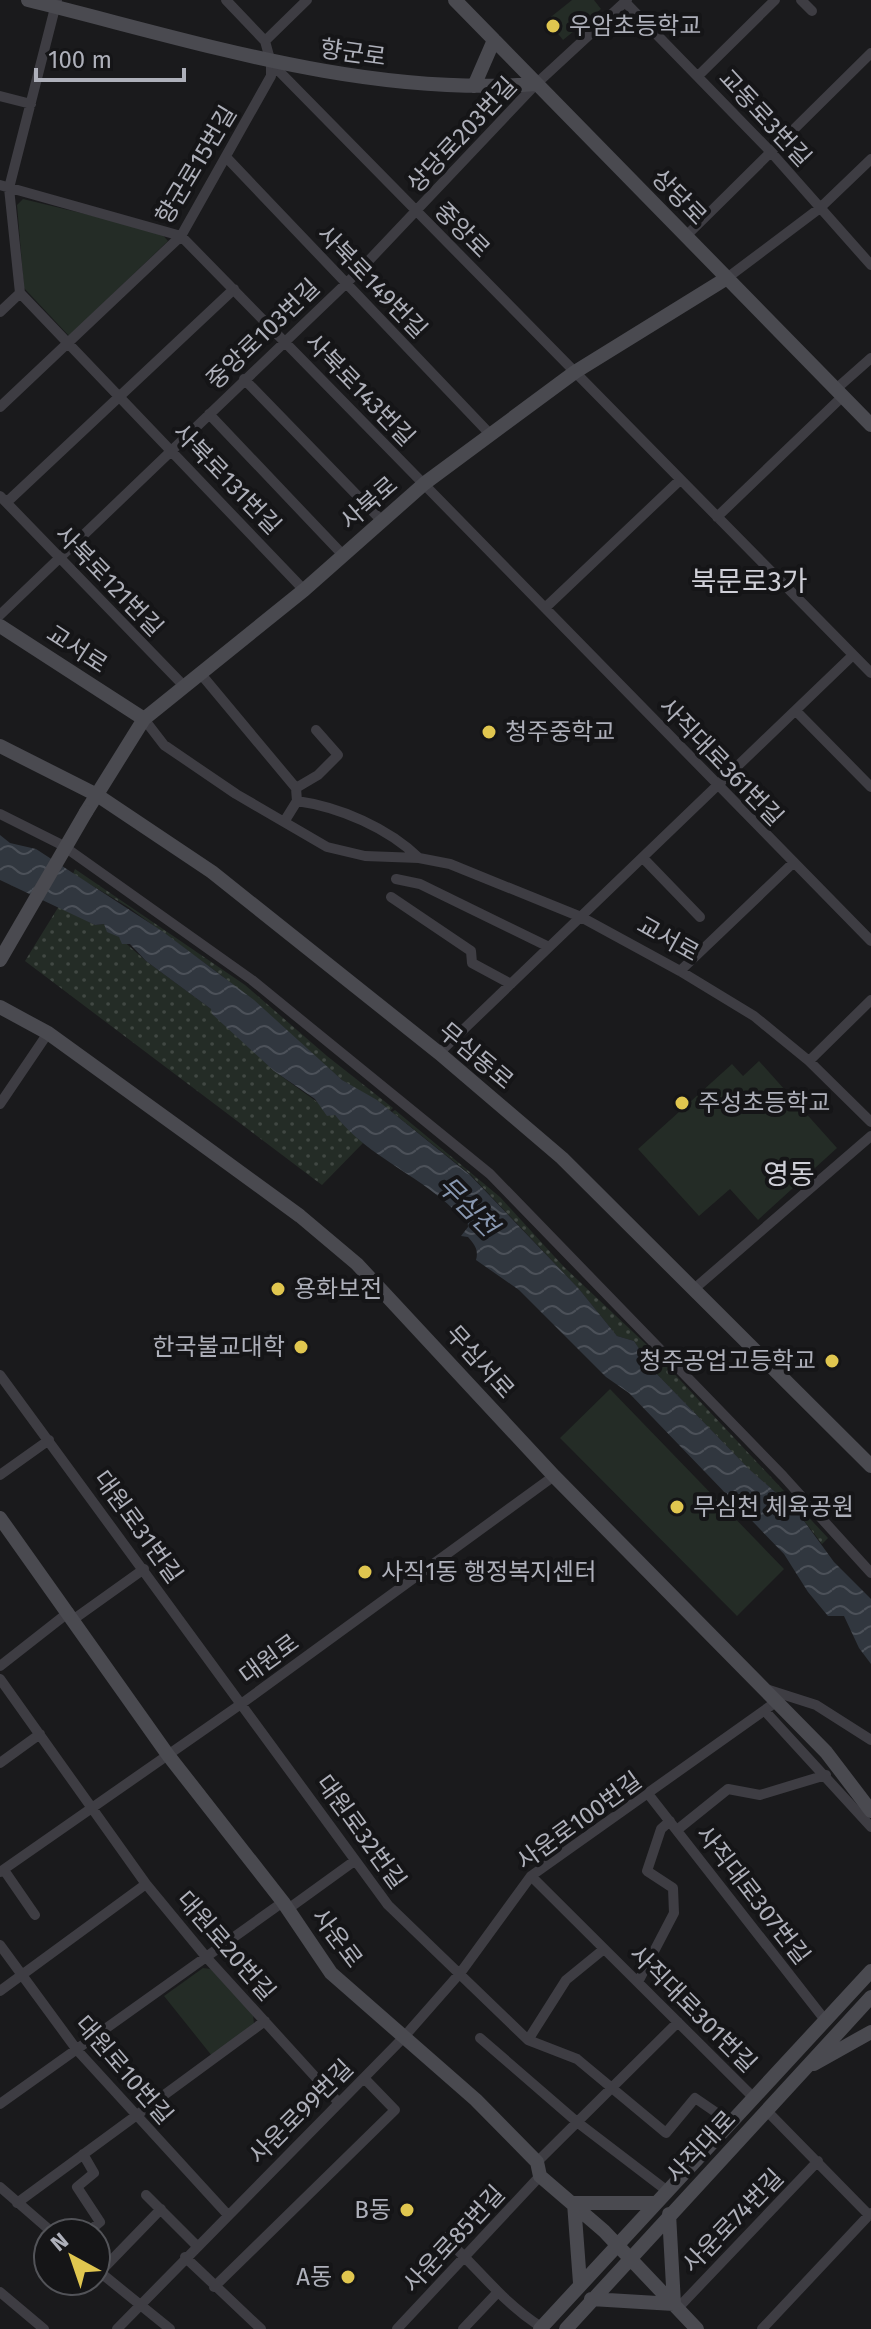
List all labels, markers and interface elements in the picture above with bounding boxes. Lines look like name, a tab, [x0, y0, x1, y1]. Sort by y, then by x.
place label: 우암초등학교	[569, 12, 701, 40]
marker: 우암초등학교	[544, 17, 562, 35]
scale bar	[36, 32, 184, 82]
street label: 향군로	[318, 35, 388, 71]
text: 100 m	[48, 46, 112, 74]
street label: 교동로3번길	[713, 64, 817, 172]
street label: 상당로203번길	[401, 72, 523, 198]
street label: 향군로15번길	[150, 101, 242, 229]
street label: 상당로	[646, 163, 712, 231]
street label: 중앙로	[429, 197, 495, 263]
street label: 사북로149번길	[311, 220, 433, 344]
street label: 중앙로103번길	[201, 273, 325, 395]
street label: 사북로143번길	[300, 328, 420, 452]
street label: 사북로131번길	[167, 418, 287, 540]
street label: 사북로	[335, 471, 403, 535]
street label: 사북로121번길	[49, 520, 169, 642]
district label: 북문로3가	[690, 565, 808, 598]
street label: 교서로	[42, 619, 112, 679]
street label: 사직대로361번길	[653, 692, 789, 832]
place label: 청주중학교	[505, 718, 615, 746]
marker: 청주중학교	[480, 723, 498, 741]
street label: 교서로	[632, 911, 704, 967]
street label: 무심동로	[433, 1017, 519, 1095]
place label: 주성초등학교	[698, 1089, 830, 1117]
marker: 주성초등학교	[673, 1094, 691, 1112]
district label: 영동	[763, 1158, 815, 1191]
water label: 무심천	[431, 1170, 506, 1245]
place label: 용화보전	[294, 1275, 382, 1303]
marker: 용화보전	[269, 1280, 287, 1298]
street label: 무심서로	[440, 1320, 520, 1404]
place label: 한국불교대학	[153, 1333, 285, 1361]
marker: 한국불교대학	[292, 1338, 310, 1356]
place label: 청주공업고등학교	[639, 1347, 816, 1375]
marker: 청주공업고등학교	[823, 1352, 841, 1370]
street label: 대원로31번길	[88, 1465, 188, 1589]
place label: 무심천 체육공원	[693, 1493, 854, 1521]
marker: 무심천 체육공원	[668, 1498, 686, 1516]
place label: 사직1동 행정복지센터	[381, 1558, 596, 1586]
marker: 사직1동 행정복지센터	[356, 1563, 374, 1581]
street label: 대원로	[234, 1628, 304, 1690]
street label: 사운로100번길	[511, 1766, 647, 1876]
street label: 대원로32번길	[310, 1770, 412, 1894]
street label: 사직대로307번길	[690, 1820, 816, 1970]
street label: 대원로20번길	[171, 1886, 281, 2006]
street label: 사운로	[306, 1903, 368, 1973]
street label: 사직대로301번길	[624, 1940, 762, 2078]
street label: 대원로10번길	[69, 2010, 179, 2130]
street label: 사운로99번길	[243, 2054, 359, 2170]
street label: 사직대로	[661, 2105, 741, 2189]
street label: 사운로74번길	[677, 2163, 789, 2279]
street label: 사운로85번길	[398, 2180, 510, 2298]
place label: B동	[354, 2196, 391, 2224]
marker: B동	[398, 2201, 416, 2219]
north arrow	[32, 2217, 112, 2297]
text: N	[45, 2227, 74, 2257]
place label: A동	[296, 2263, 332, 2291]
marker: A동	[339, 2268, 357, 2286]

